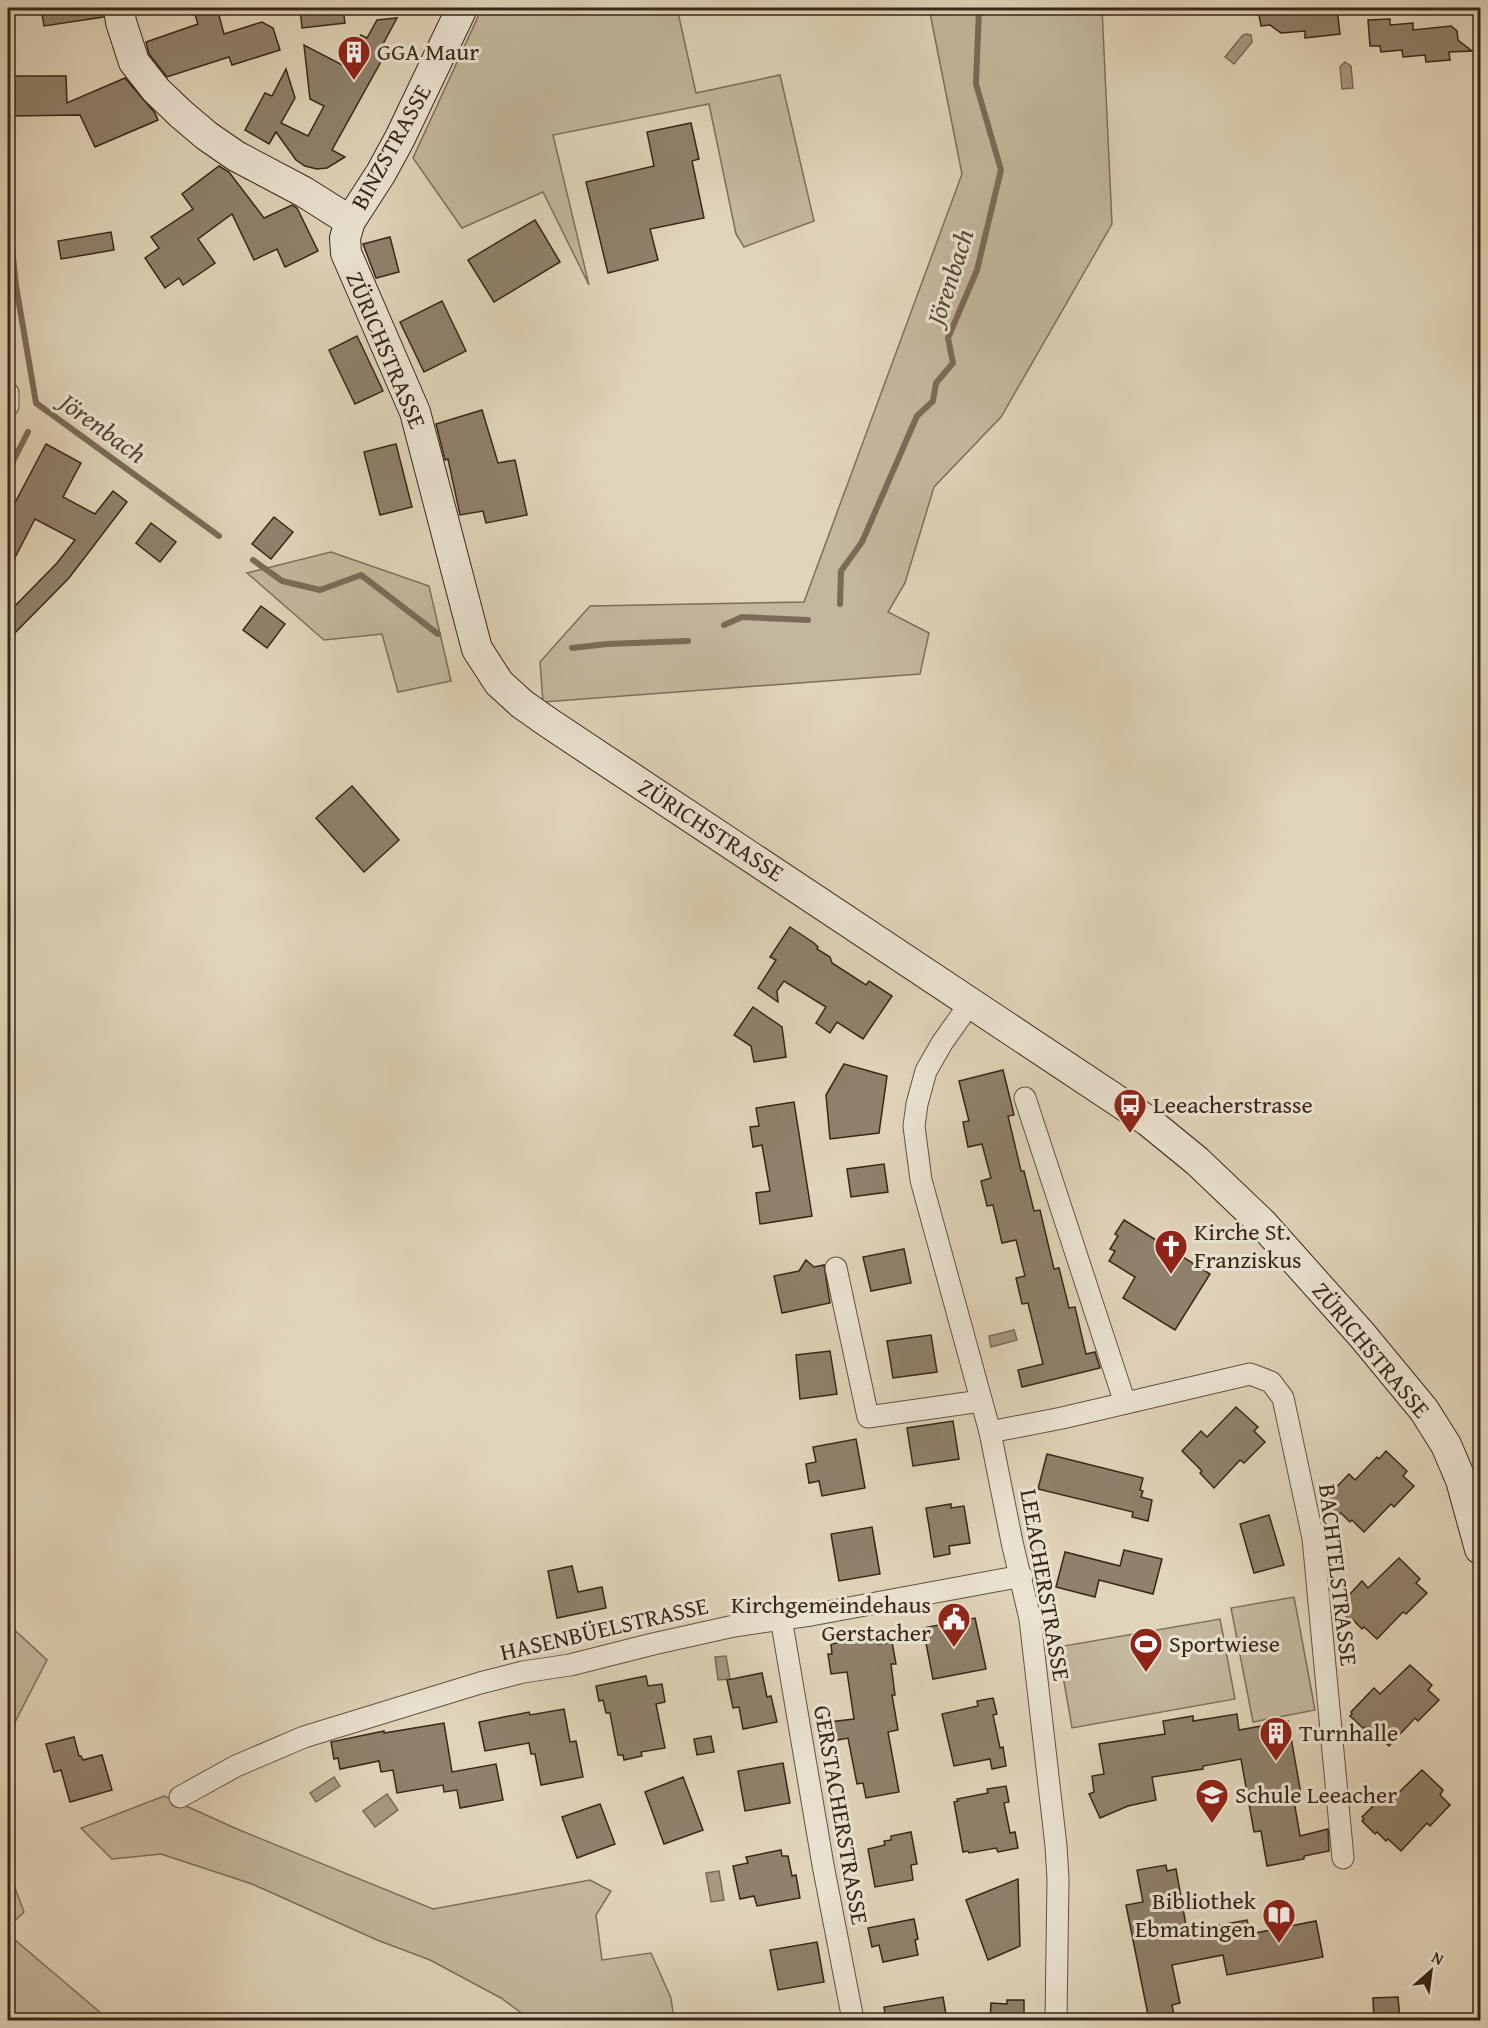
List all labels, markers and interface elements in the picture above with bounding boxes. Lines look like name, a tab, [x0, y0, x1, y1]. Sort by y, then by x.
building icon: GGA Maur	[336, 34, 372, 81]
place label: GGA Maur	[377, 34, 479, 69]
street label: BINZSTRASSE	[342, 78, 439, 216]
water label: Jörenbach	[914, 224, 983, 334]
street label: ZÜRICHSTRASSE	[338, 266, 435, 434]
water label: Jörenbach	[49, 380, 155, 472]
street label: ZÜRICHSTRASSE	[631, 769, 791, 890]
bus stop icon: Leeacherstrasse	[1112, 1087, 1148, 1134]
place label: Leeacherstrasse	[1153, 1087, 1313, 1122]
place label: Kirche St. Franziskus	[1194, 1214, 1302, 1277]
church icon: Kirche St. Franziskus	[1153, 1228, 1189, 1275]
street label: ZÜRICHSTRASSE	[1304, 1274, 1439, 1425]
street label: BACHTELSTRASSE	[1310, 1482, 1367, 1668]
street label: LEEACHERSTRASSE	[1011, 1486, 1080, 1684]
place label: Kirchgemeindehaus Gerstacher	[731, 1587, 931, 1650]
street label: HASENBÜELSTRASSE	[496, 1588, 711, 1669]
public building icon: Kirchgemeindehaus Gerstacher	[936, 1601, 972, 1648]
sports icon: Sportwiese	[1128, 1626, 1164, 1673]
place label: Sportwiese	[1169, 1626, 1280, 1661]
street label: GERSTACHERSTRASSE	[805, 1703, 878, 1927]
building icon: Turnhalle	[1258, 1715, 1294, 1762]
place label: Turnhalle	[1299, 1715, 1398, 1750]
school or university icon: Schule Leeacher	[1194, 1777, 1230, 1824]
place label: Schule Leeacher	[1235, 1777, 1397, 1812]
place label: Bibliothek Ebmatingen	[1135, 1883, 1257, 1946]
library icon: Bibliothek Ebmatingen	[1261, 1897, 1297, 1944]
north arrow	[1401, 1941, 1461, 2001]
text: N	[1428, 1945, 1449, 1971]

